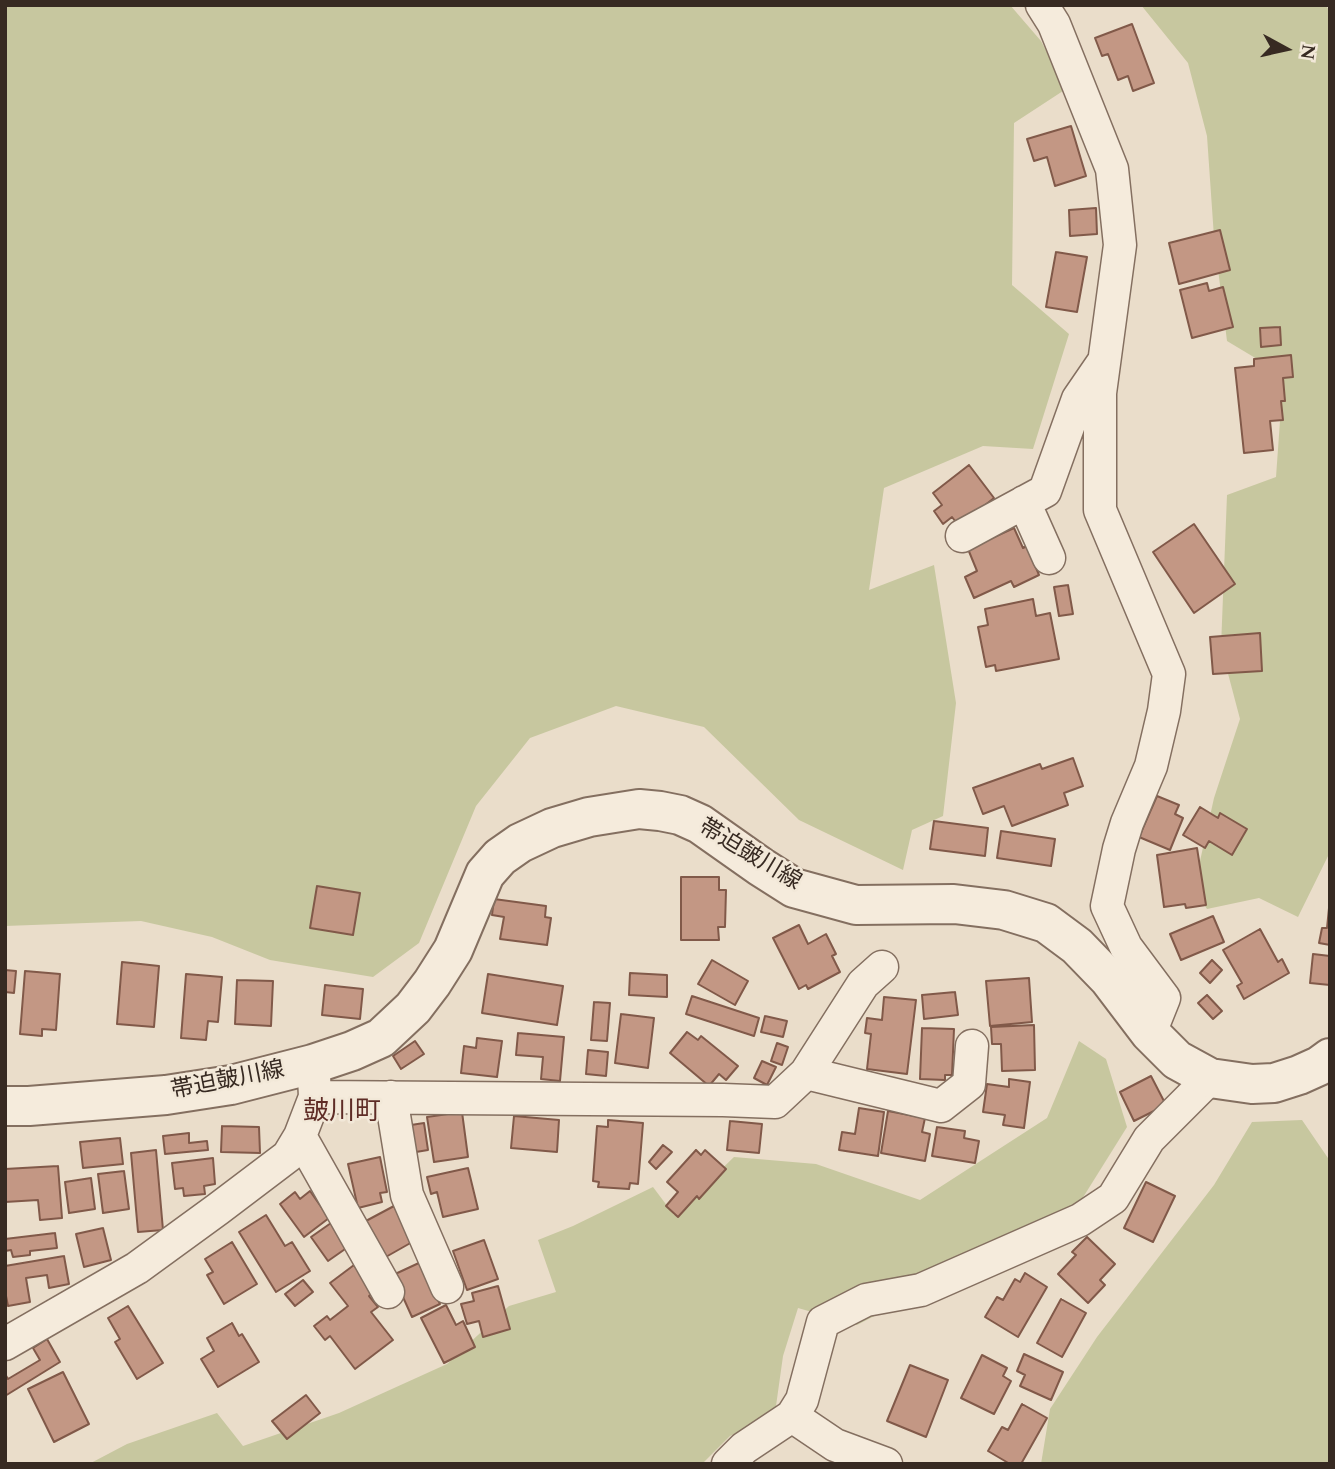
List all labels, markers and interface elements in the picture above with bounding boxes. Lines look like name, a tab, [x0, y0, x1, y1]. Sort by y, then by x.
north arrow	[1251, 14, 1321, 84]
text: N	[1292, 42, 1323, 62]
street label: 帯迫皷川線	[693, 815, 805, 897]
street label: 帯迫皷川線	[169, 1057, 287, 1107]
district label: 皷川町	[303, 1098, 381, 1130]

